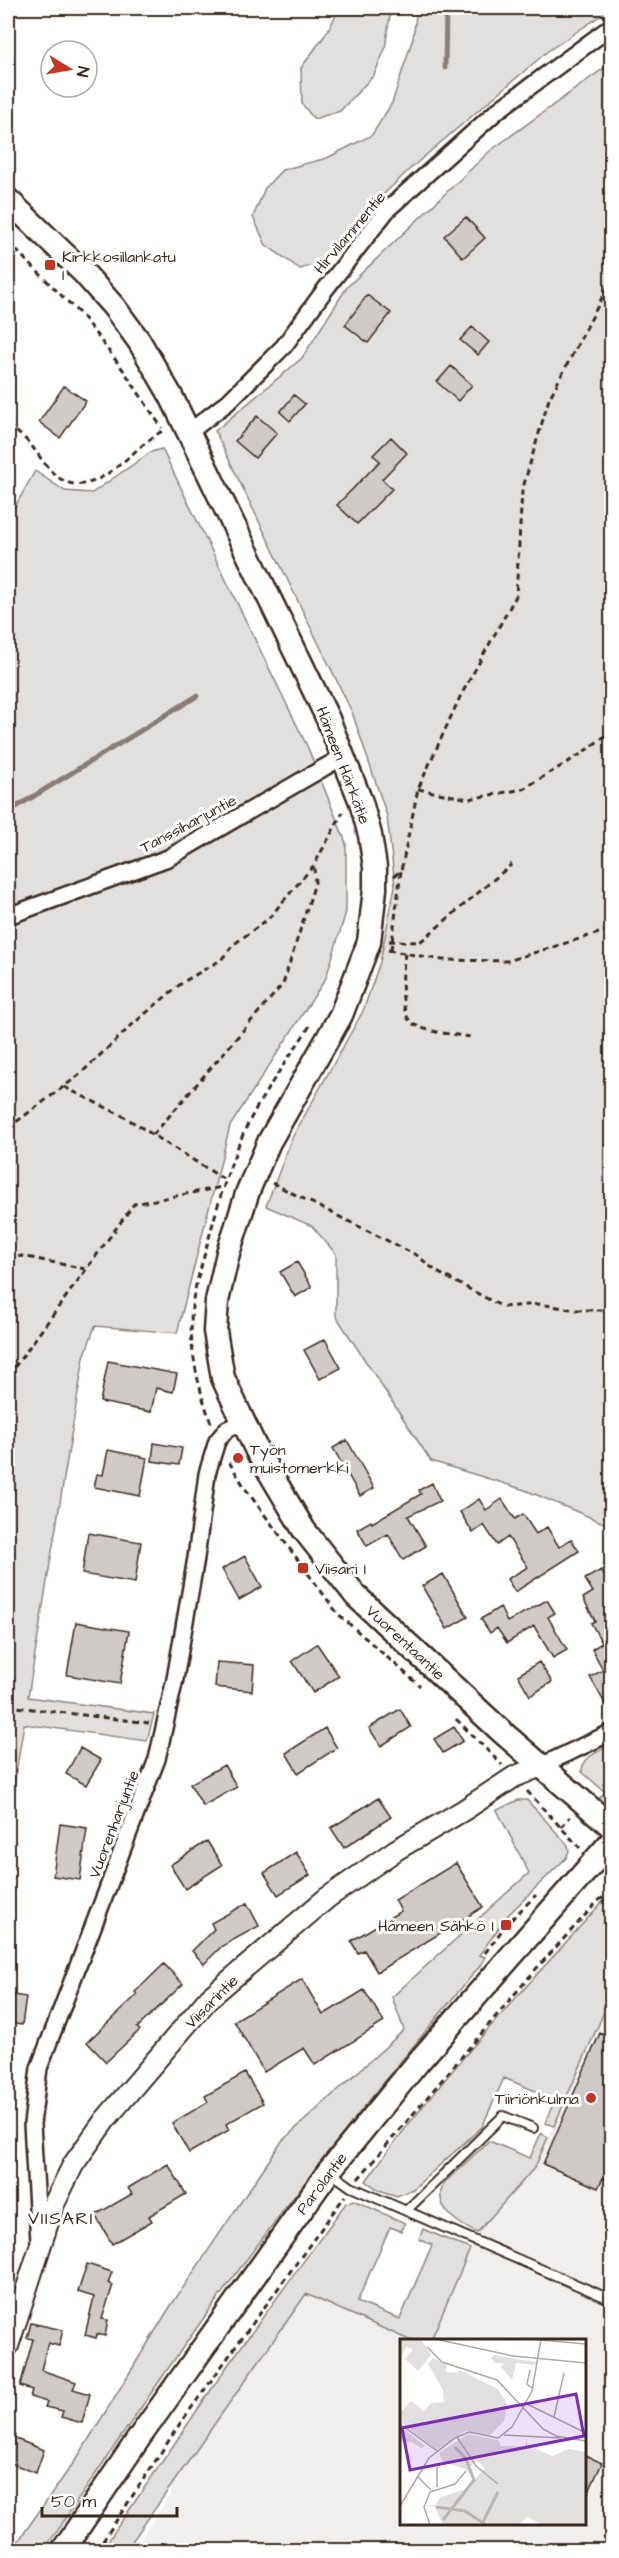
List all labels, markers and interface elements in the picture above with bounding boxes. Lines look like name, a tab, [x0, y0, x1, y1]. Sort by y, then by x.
north arrow	[39, 39, 99, 99]
text: N	[71, 65, 94, 79]
street label: Hirvilammentie	[309, 186, 391, 279]
place label: Kirkkosillankatu I	[62, 246, 176, 286]
marker: Kirkkosillankatu I	[43, 258, 57, 272]
street label: Hämeen Härkätie	[311, 703, 376, 828]
street label: Tanssiharjuntie	[137, 789, 241, 858]
place label: Työn muistomerkki	[250, 1439, 349, 1479]
marker: Työn muistomerkki	[231, 1451, 245, 1465]
place label: Viisari I	[315, 1558, 366, 1580]
marker: Viisari I	[296, 1561, 310, 1575]
street label: Vuorentaantie	[361, 1600, 450, 1685]
street label: Vuorenharjuntie	[83, 1767, 145, 1882]
place label: Hämeen Sähkö I	[378, 1915, 494, 1937]
marker: Hämeen Sähkö I	[499, 1918, 513, 1932]
street label: Viisarintie	[180, 1970, 244, 2033]
place label: Tiiriönkulma	[495, 2088, 579, 2110]
marker: Tiiriönkulma	[584, 2091, 598, 2105]
street label: Parolantie	[291, 2148, 353, 2219]
district label: VIISARI	[28, 2206, 94, 2231]
inset map	[400, 2339, 586, 2525]
scale bar	[42, 2480, 177, 2518]
text: 50 m	[51, 2489, 96, 2514]

